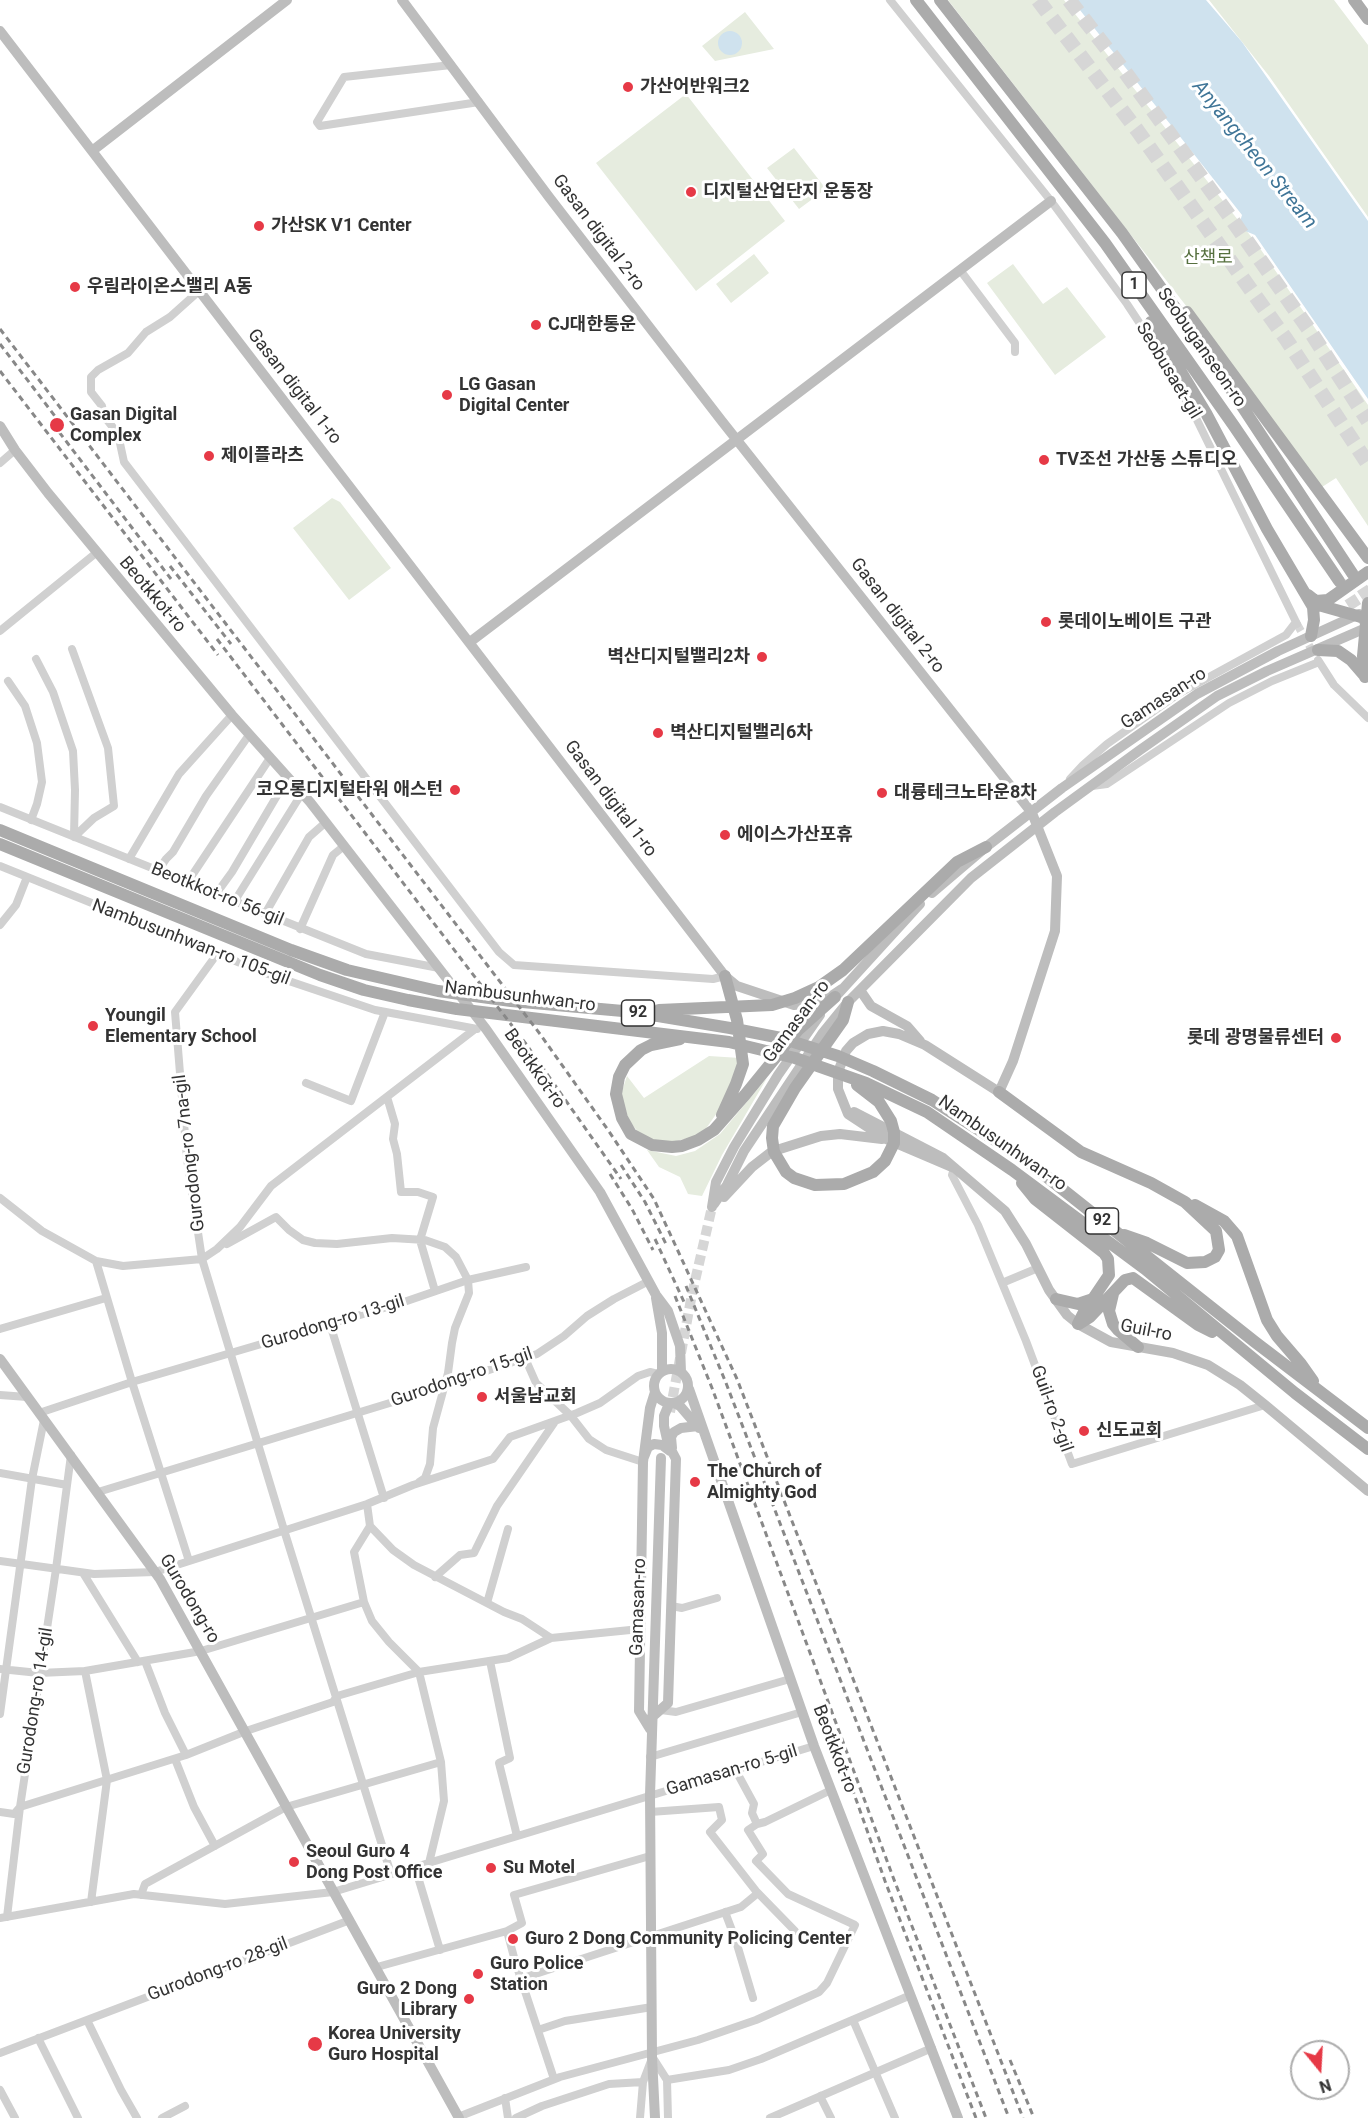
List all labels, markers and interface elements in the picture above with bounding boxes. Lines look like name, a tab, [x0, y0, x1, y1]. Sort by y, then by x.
place label: 가산어반워크2	[640, 76, 750, 98]
water label: Anyangcheon Stream	[1187, 76, 1321, 234]
marker: 가산어반워크2	[621, 80, 635, 94]
street label: Gasan digital 2-ro	[547, 170, 649, 296]
place label: 디지털산업단지 운동장	[703, 181, 873, 203]
marker: 디지털산업단지 운동장	[684, 185, 698, 199]
place label: 가산SK V1 Center	[271, 215, 412, 237]
marker: 가산SK V1 Center	[252, 219, 266, 233]
park label: 산책로	[1183, 247, 1233, 269]
road number: 1	[1122, 272, 1146, 298]
place label: 우림라이온스밸리 A동	[87, 276, 253, 298]
marker: 우림라이온스밸리 A동	[68, 280, 82, 294]
street label: Seobuganseon-ro	[1152, 284, 1250, 412]
place label: CJ대한통운	[548, 314, 636, 336]
marker: CJ대한통운	[529, 318, 543, 332]
street label: Seobusaet-gil	[1131, 319, 1205, 423]
street label: Gasan digital 1-ro	[242, 325, 346, 449]
place label: LG Gasan Digital Center	[459, 374, 569, 416]
marker: LG Gasan Digital Center	[440, 388, 454, 402]
place label: Gasan Digital Complex	[70, 404, 177, 446]
marker: Gasan Digital Complex	[48, 416, 66, 434]
place label: 제이플라츠	[221, 445, 304, 467]
marker: 제이플라츠	[202, 449, 216, 463]
place label: TV조선 가산동 스튜디오	[1056, 449, 1237, 471]
marker: TV조선 가산동 스튜디오	[1037, 453, 1051, 467]
street label: Beotkkot-ro	[114, 553, 190, 637]
street label: Gasan digital 2-ro	[845, 554, 949, 678]
place label: 롯데이노베이트 구관	[1058, 611, 1212, 633]
marker: 롯데이노베이트 구관	[1039, 615, 1053, 629]
place label: 벽산디지털밸리2차	[607, 646, 750, 668]
marker: 벽산디지털밸리2차	[755, 650, 769, 664]
street label: Gamasan-ro	[1117, 663, 1211, 735]
place label: 벽산디지털밸리6차	[670, 722, 813, 744]
marker: 벽산디지털밸리6차	[651, 726, 665, 740]
street label: Gasan digital 1-ro	[559, 736, 661, 862]
place label: 코오롱디지털타워 애스턴	[256, 779, 443, 801]
place label: 대륭테크노타운8차	[894, 782, 1037, 804]
marker: 코오롱디지털타워 애스턴	[448, 783, 462, 797]
marker: 대륭테크노타운8차	[875, 786, 889, 800]
place label: 에이스가산포휴	[737, 824, 853, 846]
marker: 에이스가산포휴	[718, 828, 732, 842]
street label: Beotkkot-ro 56-gil	[148, 859, 286, 931]
street label: Nambusunhwan-ro 105-gil	[89, 895, 293, 991]
street label: Gamasan-ro	[759, 976, 835, 1068]
street label: Nambusunhwan-ro	[443, 977, 597, 1017]
road number: 92	[622, 1000, 654, 1026]
place label: Youngil Elementary School	[105, 1005, 257, 1048]
marker: Youngil Elementary School	[86, 1019, 100, 1033]
street label: Beotkkot-ro	[499, 1025, 569, 1113]
place label: 롯데 광명물류센터	[1187, 1027, 1324, 1049]
marker: 롯데 광명물류센터	[1329, 1031, 1343, 1045]
street label: Gurodong-ro 7na-gil	[170, 1073, 210, 1233]
street label: Nambusunhwan-ro	[934, 1092, 1070, 1196]
road number: 92	[1086, 1208, 1118, 1234]
street label: Gurodong-ro 13-gil	[259, 1291, 407, 1355]
street label: Guil-ro	[1118, 1315, 1174, 1347]
street label: Gurodong-ro 15-gil	[388, 1344, 536, 1412]
street label: Guil-ro 2-gil	[1025, 1363, 1077, 1455]
place label: 서울남교회	[494, 1386, 577, 1408]
marker: 서울남교회	[475, 1390, 489, 1404]
place label: 신도교회	[1096, 1420, 1162, 1442]
marker: 신도교회	[1077, 1424, 1091, 1438]
place label: The Church of Almighty God	[707, 1461, 821, 1504]
marker: The Church of Almighty God	[688, 1475, 702, 1489]
street label: Gurodong-ro	[154, 1551, 224, 1647]
street label: Gamasan-ro	[626, 1558, 652, 1656]
street label: Gurodong-ro 14-gil	[14, 1626, 58, 1776]
street label: Beotkkot-ro	[807, 1702, 861, 1796]
street label: Gamasan-ro 5-gil	[664, 1741, 800, 1801]
place label: Seoul Guro 4 Dong Post Office	[306, 1841, 442, 1884]
marker: Seoul Guro 4 Dong Post Office	[287, 1855, 301, 1869]
place label: Su Motel	[503, 1857, 575, 1879]
marker: Su Motel	[484, 1861, 498, 1875]
place label: Guro 2 Dong Community Policing Center	[525, 1928, 852, 1950]
marker: Guro 2 Dong Community Policing Center	[506, 1932, 520, 1946]
street label: Gurodong-ro 28-gil	[145, 1933, 291, 2007]
place label: Guro Police Station	[490, 1953, 584, 1996]
marker: Guro Police Station	[471, 1967, 485, 1981]
place label: Guro 2 Dong Library	[357, 1978, 457, 2020]
marker: Guro 2 Dong Library	[462, 1992, 476, 2006]
place label: Korea University Guro Hospital	[328, 2023, 461, 2066]
marker: Korea University Guro Hospital	[306, 2035, 324, 2053]
north arrow	[1290, 2040, 1350, 2100]
text: N	[1317, 2075, 1333, 2096]

